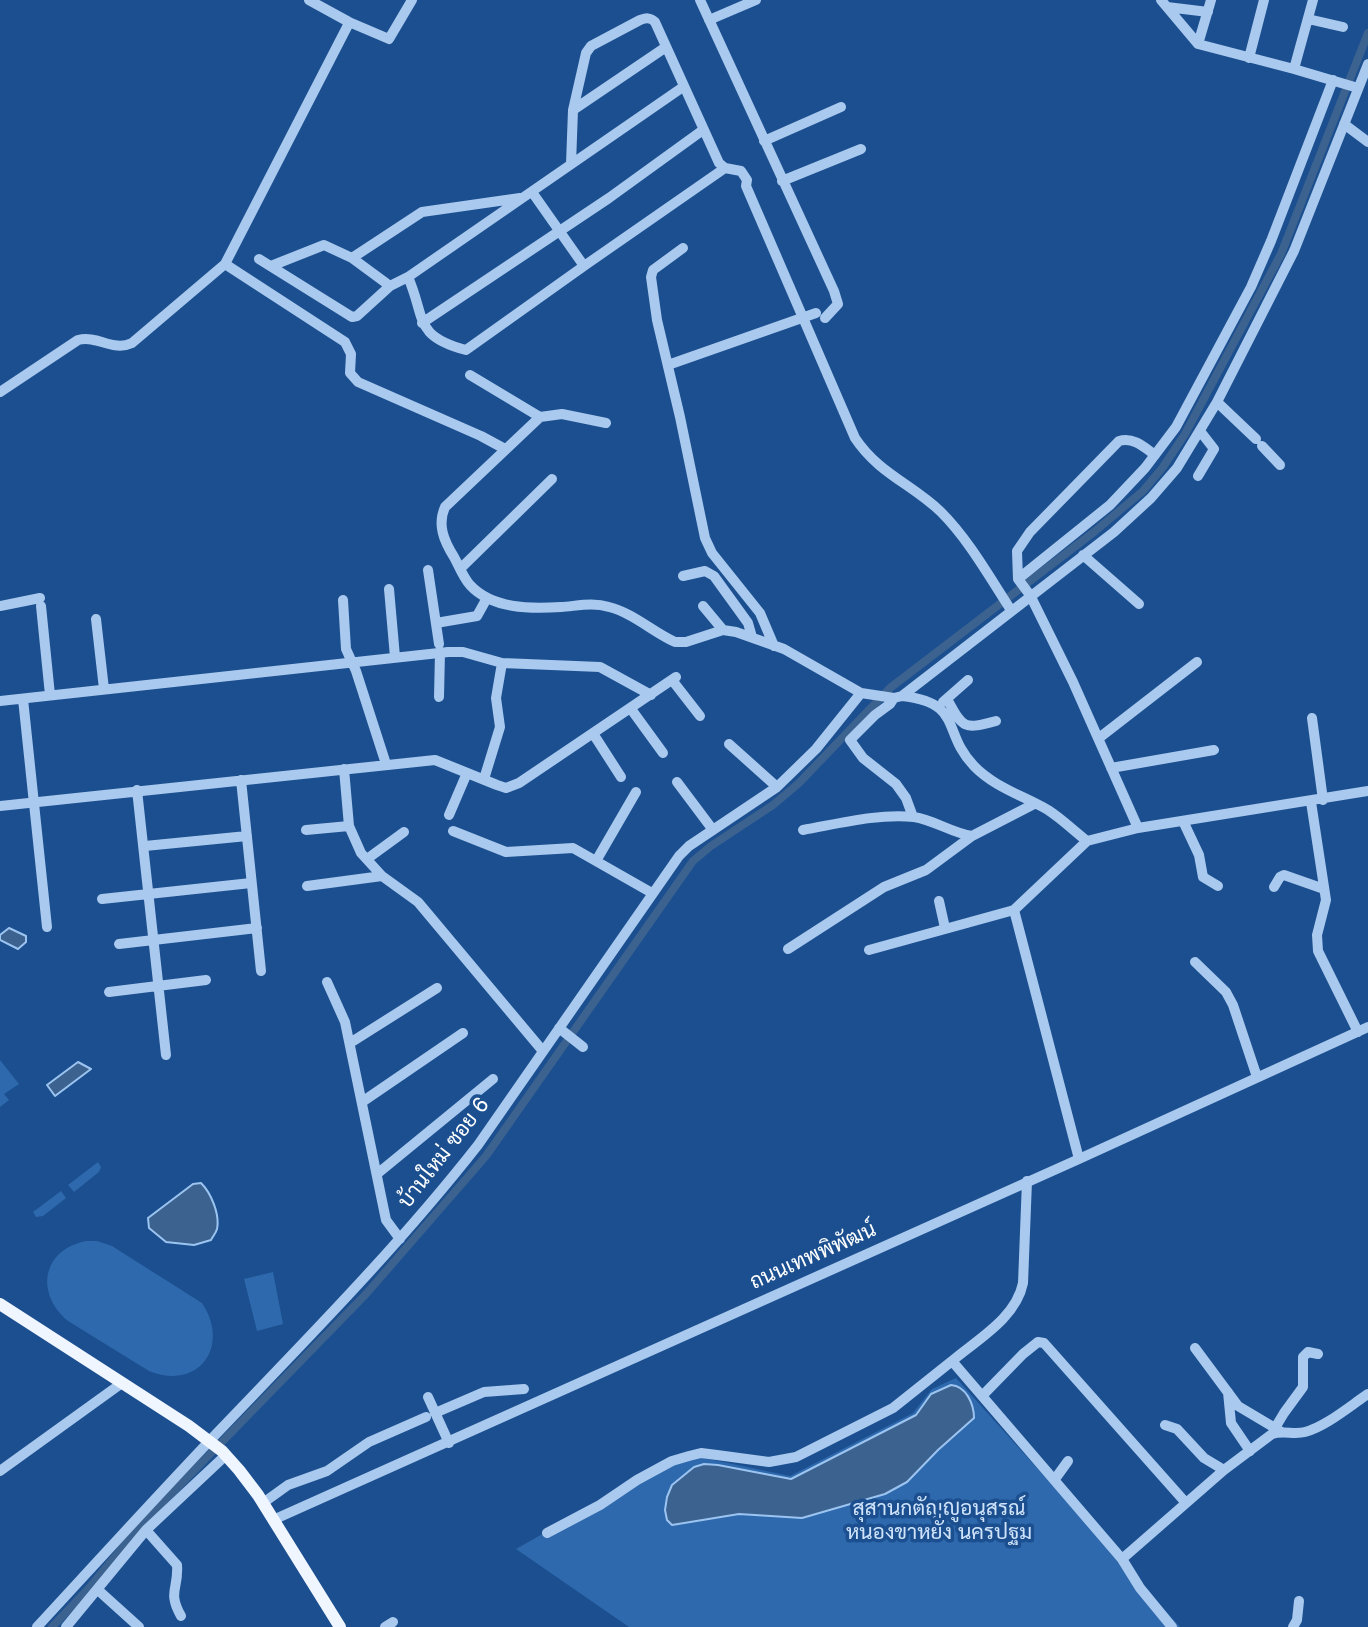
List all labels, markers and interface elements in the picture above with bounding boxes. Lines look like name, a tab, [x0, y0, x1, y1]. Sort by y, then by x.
street label: บ้านใหม่ ซอย 6	[393, 1093, 495, 1213]
street label: ถนนเทพพิพัฒน์	[746, 1217, 880, 1295]
park label: สุสานกตัญญูอนุสรณ์ หนองขาหยั่ง นครปฐม	[846, 1496, 1032, 1546]

